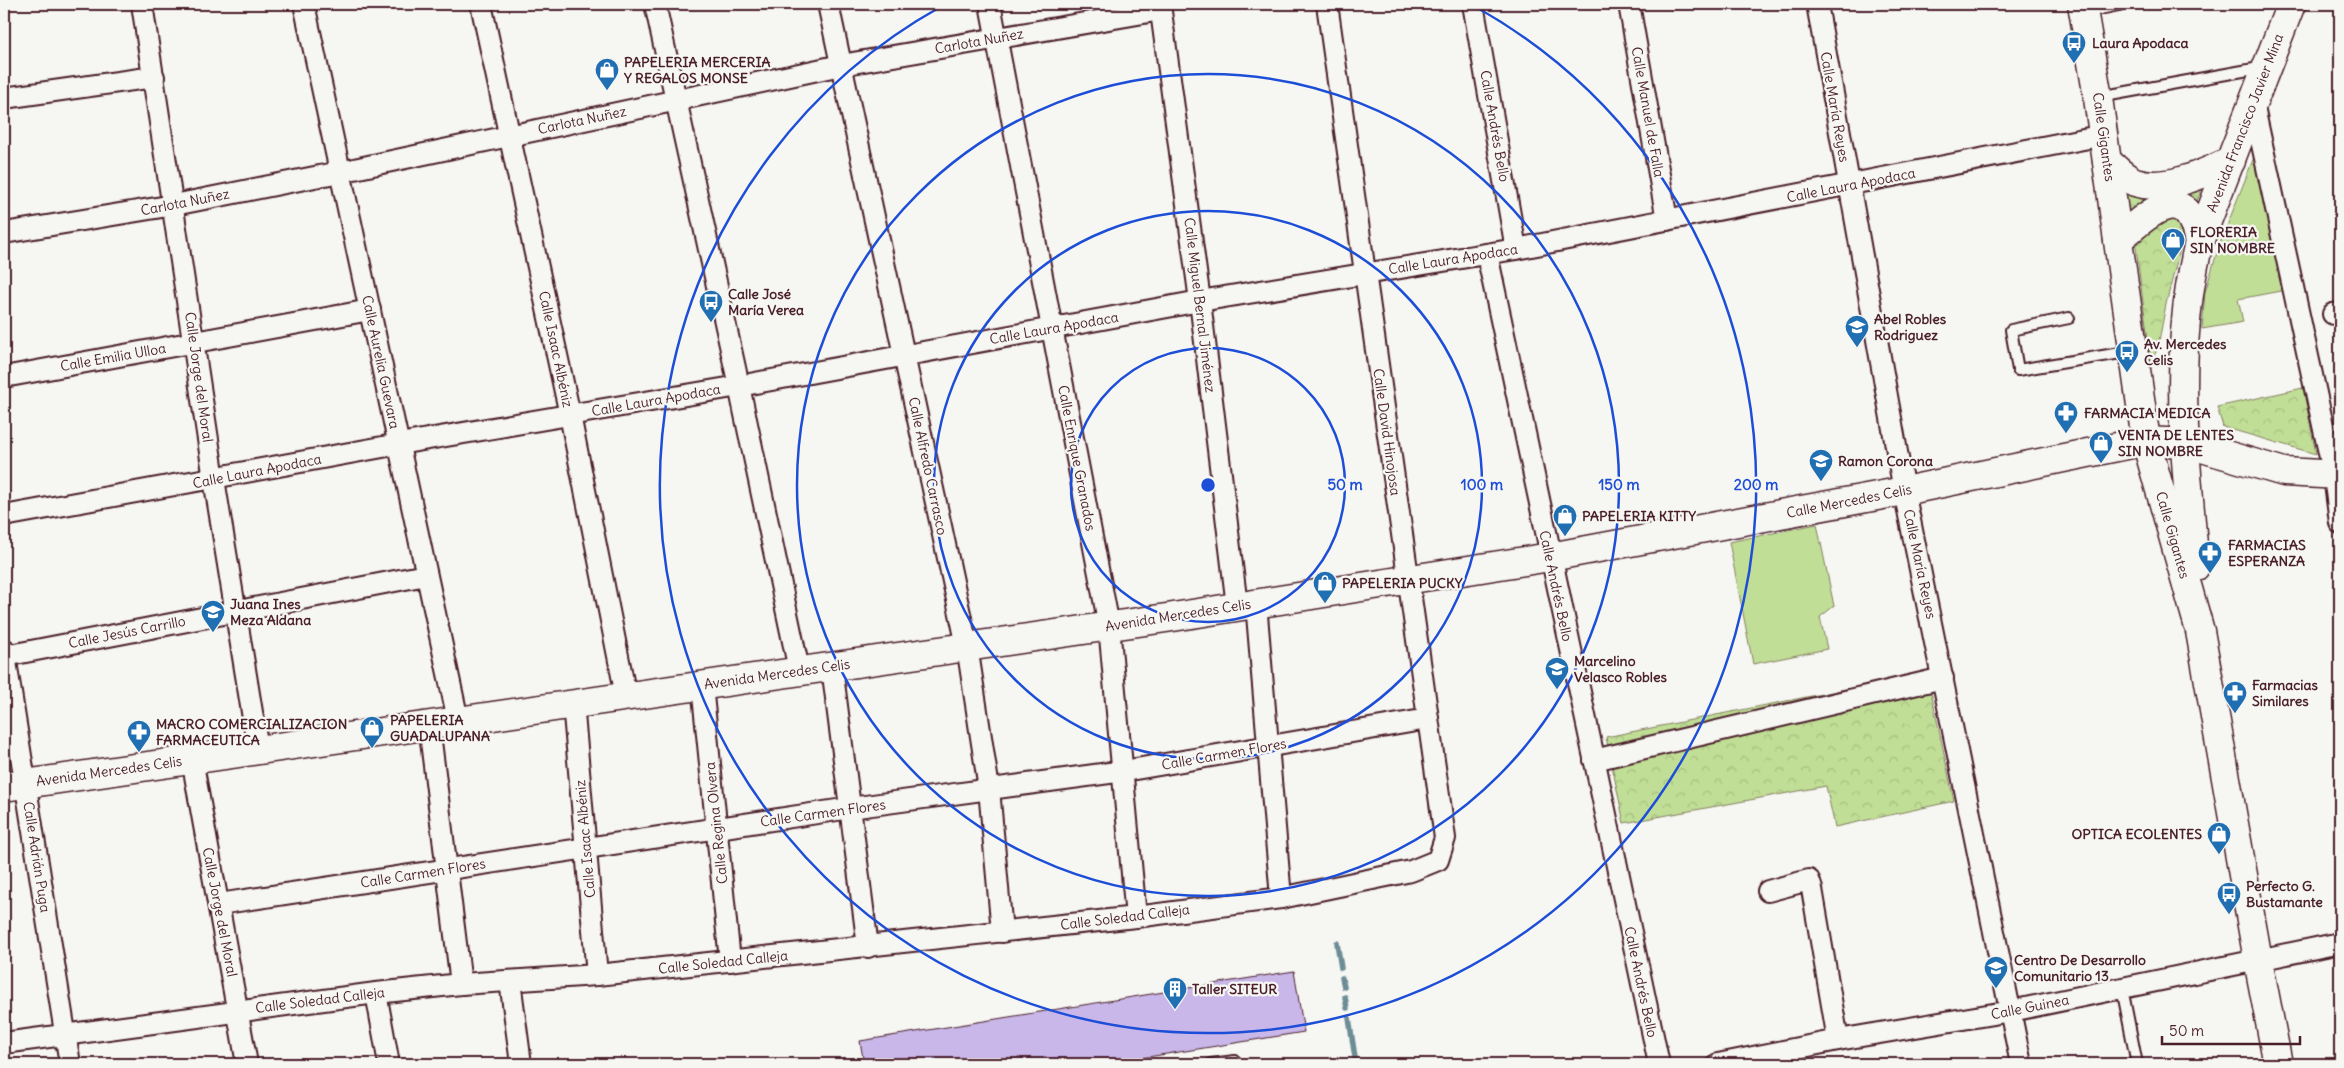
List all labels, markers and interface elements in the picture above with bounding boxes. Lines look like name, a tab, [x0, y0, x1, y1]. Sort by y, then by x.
street label: Carlota Nuñez	[933, 24, 1025, 58]
bus stop icon: Laura Apodaca	[2061, 30, 2087, 64]
street label: Avenida Francisco Javier Mina	[2203, 31, 2287, 215]
place label: Laura Apodaca	[2092, 34, 2189, 52]
street label: Calle Manuel de Falla	[1628, 45, 1668, 179]
street label: Calle María Reyes	[1816, 50, 1854, 164]
place label: PAPELERIA MERCERIA Y REGALOS MONSE	[623, 53, 771, 87]
shop icon: PAPELERIA MERCERIA Y REGALOS MONSE	[594, 57, 620, 91]
street label: Calle Andrés Bello	[1476, 69, 1514, 183]
street label: Calle Gigantes	[2089, 91, 2119, 183]
street label: Carlota Nuñez	[536, 102, 628, 138]
street label: Calle Laura Apodaca	[1785, 164, 1917, 206]
street label: Carlota Nuñez	[139, 185, 231, 219]
street label: Calle Miguel Bernal Jiménez	[1180, 216, 1220, 394]
place label: FLORERIA SIN NOMBRE	[2190, 223, 2275, 257]
shop icon: FLORERIA SIN NOMBRE	[2160, 227, 2186, 261]
street label: Calle Laura Apodaca	[1387, 240, 1519, 278]
place label: Calle José María Verea	[728, 285, 804, 319]
street label: Calle Isaac Albéniz	[535, 289, 577, 409]
bus stop icon: Calle José María Verea	[698, 289, 724, 323]
street label: Calle Aurelia Guevara	[358, 294, 404, 430]
street label: Calle Laura Apodaca	[988, 308, 1120, 348]
place label: Abel Robles Rodriguez	[1874, 310, 1947, 344]
street label: Calle Jorge del Moral	[181, 311, 217, 443]
school or university icon: Abel Robles Rodriguez	[1844, 314, 1870, 348]
place label: Av. Mercedes Celis	[2144, 335, 2227, 369]
street label: Calle Emilia Ulloa	[59, 339, 167, 375]
bus stop icon: Av. Mercedes Celis	[2114, 339, 2140, 373]
street label: Calle David Hinojosa	[1369, 367, 1405, 497]
street label: Calle Laura Apodaca	[590, 380, 722, 420]
street label: Calle Enrique Granados	[1054, 384, 1100, 532]
street label: Calle Alfredo Carrasco	[905, 395, 951, 537]
pharmacy icon: FARMACIA MEDICA	[2053, 400, 2079, 434]
place label: FARMACIA MEDICA	[2084, 404, 2211, 422]
place label: VENTA DE LENTES SIN NOMBRE	[2118, 426, 2234, 460]
shop icon: VENTA DE LENTES SIN NOMBRE	[2088, 430, 2114, 464]
school or university icon: Ramon Corona	[1808, 448, 1834, 482]
street label: Calle Laura Apodaca	[191, 450, 323, 492]
place label: Ramon Corona	[1838, 452, 1933, 470]
text: 50 m	[1327, 475, 1363, 494]
text: 100 m	[1461, 475, 1503, 494]
text: 150 m	[1598, 475, 1640, 494]
text: 200 m	[1734, 475, 1778, 494]
centre of rings	[1199, 476, 1217, 494]
street label: Calle Mercedes Celis	[1785, 480, 1913, 522]
street label: Calle Gigantes	[2152, 489, 2194, 581]
shop icon: PAPELERIA KITTY	[1552, 503, 1578, 537]
place label: PAPELERIA KITTY	[1582, 507, 1696, 525]
street label: Calle María Reyes	[1900, 507, 1940, 621]
street label: Calle Andrés Bello	[1535, 529, 1577, 643]
place label: FARMACIAS ESPERANZA	[2228, 536, 2306, 570]
pharmacy icon: FARMACIAS ESPERANZA	[2197, 540, 2223, 574]
shop icon: PAPELERIA PUCKY	[1312, 570, 1338, 604]
place label: PAPELERIA PUCKY	[1342, 574, 1463, 592]
place label: Juana Ines Meza Aldana	[230, 595, 311, 629]
street label: Avenida Mercedes Celis	[1104, 595, 1252, 635]
school or university icon: Juana Ines Meza Aldana	[200, 599, 226, 633]
street label: Calle Jesús Carrillo	[67, 612, 187, 652]
place label: Marcelino Velasco Robles	[1574, 652, 1668, 686]
street label: Avenida Mercedes Celis	[703, 655, 851, 693]
school or university icon: Marcelino Velasco Robles	[1544, 656, 1570, 690]
place label: Farmacias Similares	[2252, 676, 2318, 710]
pharmacy icon: Farmacias Similares	[2222, 680, 2248, 714]
place label: PAPELERIA GUADALUPANA	[390, 711, 490, 745]
place label: MACRO COMERCIALIZACION FARMACEUTICA	[156, 715, 347, 749]
shop icon: PAPELERIA GUADALUPANA	[359, 715, 385, 749]
pharmacy icon: MACRO COMERCIALIZACION FARMACEUTICA	[126, 719, 152, 753]
street label: Calle Carmen Flores	[1160, 734, 1288, 774]
street label: Avenida Mercedes Celis	[35, 752, 183, 790]
street label: Calle Regina Olvera	[701, 761, 731, 885]
street label: Calle Isaac Albéniz	[571, 779, 599, 899]
street label: Calle Carmen Flores	[759, 795, 887, 831]
street label: Calle Adrián Puga	[19, 800, 55, 914]
shop icon: OPTICA ECOLENTES	[2206, 821, 2232, 855]
place label: OPTICA ECOLENTES	[2071, 825, 2202, 843]
street label: Calle Jorge del Moral	[199, 846, 241, 978]
street label: Calle Carmen Flores	[359, 854, 487, 892]
place label: Perfecto G. Bustamante	[2246, 877, 2323, 911]
bus stop icon: Perfecto G. Bustamante	[2216, 881, 2242, 915]
street label: Calle Soledad Calleja	[1059, 900, 1191, 934]
street label: Calle Andrés Bello	[1620, 925, 1662, 1039]
street label: Calle Soledad Calleja	[657, 946, 789, 978]
place label: Centro De Desarrollo Comunitario 13	[2014, 951, 2146, 985]
school or university icon: Centro De Desarrollo Comunitario 13	[1983, 955, 2009, 989]
building icon: Taller SITEUR	[1162, 976, 1188, 1010]
place label: Taller SITEUR	[1192, 980, 1277, 998]
street label: Calle Soledad Calleja	[254, 983, 386, 1017]
street label: Calle Guinea	[1989, 991, 2071, 1023]
scale bar	[2162, 1013, 2299, 1045]
text: 50 m	[2169, 1021, 2204, 1040]

